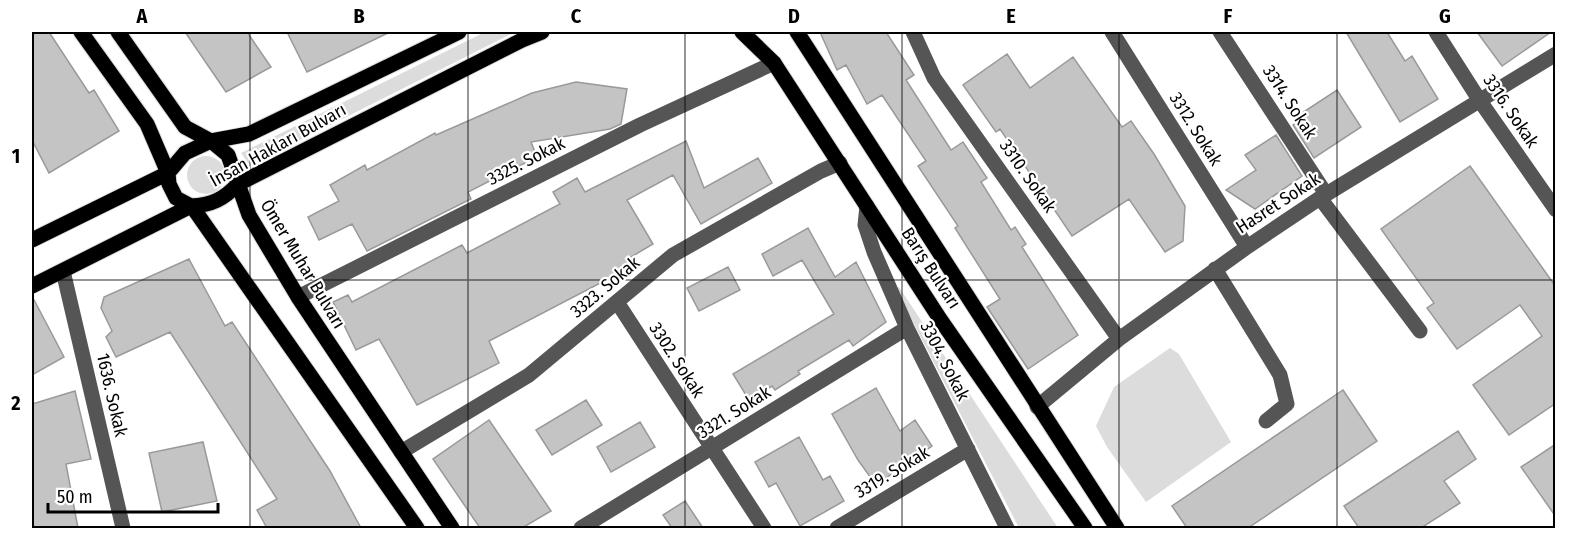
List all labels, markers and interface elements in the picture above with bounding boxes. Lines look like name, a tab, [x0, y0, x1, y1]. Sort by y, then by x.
text: A	[136, 4, 149, 28]
text: B	[353, 4, 365, 28]
text: C	[571, 4, 582, 28]
text: D	[788, 4, 800, 28]
text: E	[1006, 4, 1016, 28]
text: F	[1224, 4, 1233, 28]
text: G	[1439, 4, 1451, 28]
street label: 3314. Sokak	[1258, 61, 1322, 143]
street label: 3316. Sokak	[1479, 70, 1544, 152]
street label: 3312. Sokak	[1165, 88, 1228, 170]
street label: İnsan Hakları Bulvarı	[206, 98, 350, 192]
street label: 3325. Sokak	[484, 132, 569, 190]
street label: 3310. Sokak	[995, 135, 1061, 217]
text: 1	[12, 144, 20, 168]
street label: Hasret Sokak	[1232, 167, 1325, 238]
street label: Ömer Muhar Bulvarı	[256, 195, 350, 333]
street label: Barış Bulvarı	[897, 223, 965, 313]
street label: 3323. Sokak	[566, 251, 645, 322]
street label: 3302. Sokak	[645, 318, 710, 402]
street label: 3304. Sokak	[916, 318, 975, 405]
street label: 1636. Sokak	[92, 351, 132, 439]
street label: 3321. Sokak	[693, 381, 775, 443]
text: 2	[10, 391, 21, 415]
street label: 3319. Sokak	[851, 441, 934, 503]
scale bar	[48, 476, 218, 514]
text: 50 m	[57, 486, 93, 508]

